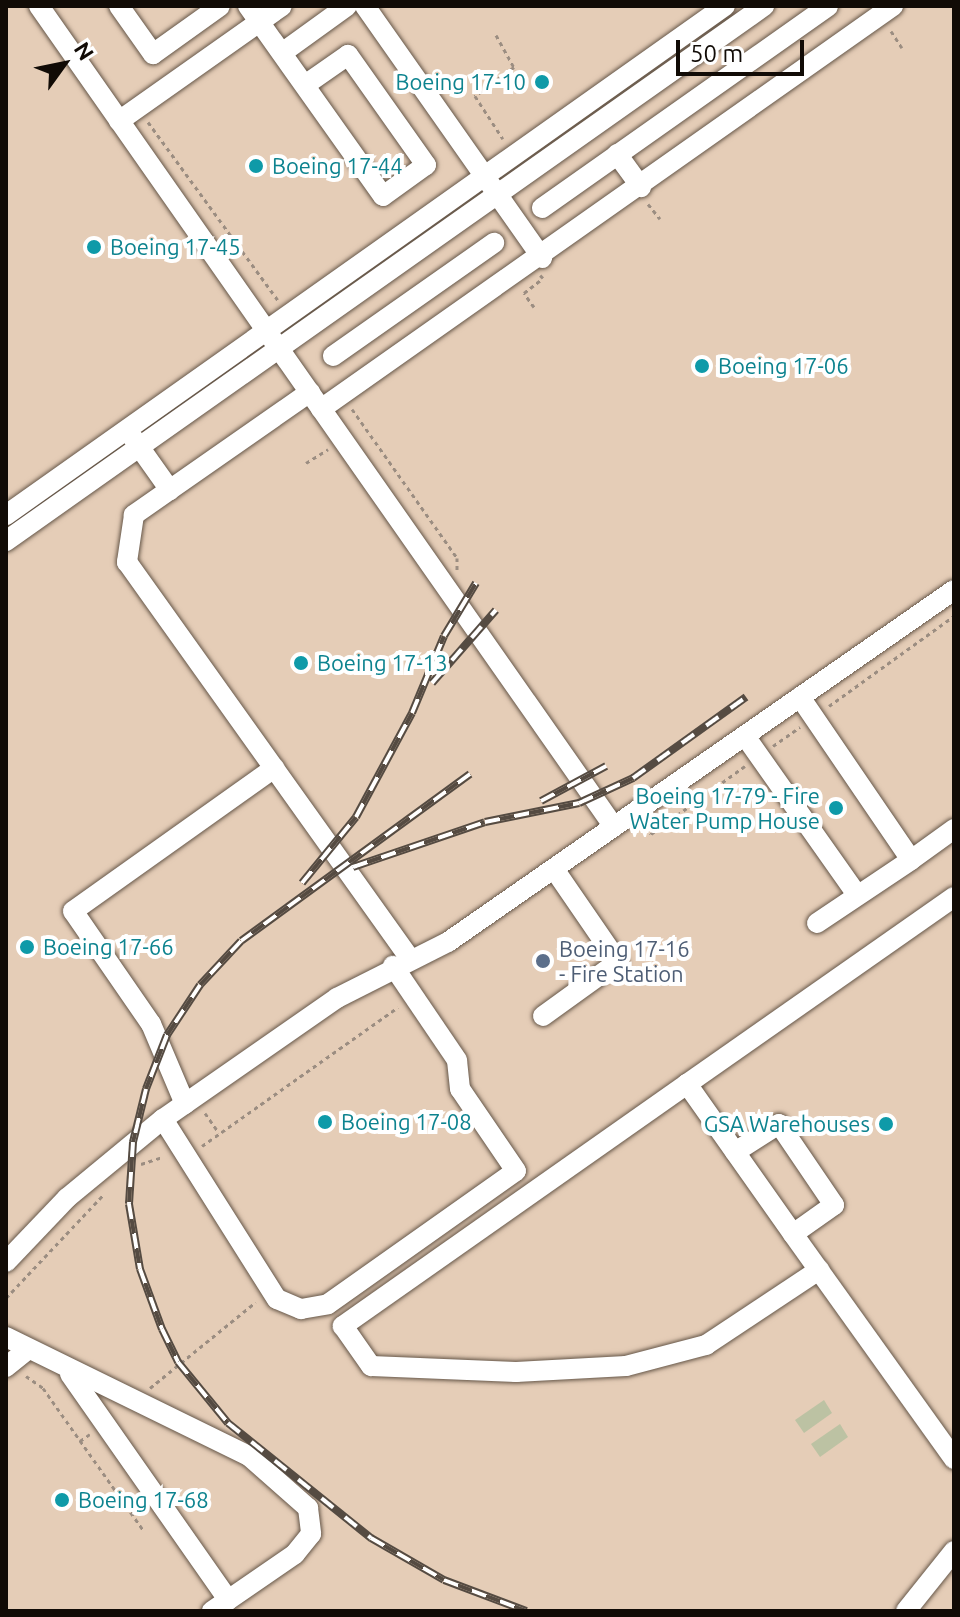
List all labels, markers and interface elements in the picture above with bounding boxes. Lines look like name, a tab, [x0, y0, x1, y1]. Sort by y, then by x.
north arrow	[24, 24, 104, 104]
scale bar	[680, 24, 808, 74]
text: N	[70, 37, 99, 64]
text: 50 m	[690, 40, 743, 67]
place label: Boeing 17-10	[395, 69, 526, 95]
marker: Boeing 17-10	[533, 73, 551, 91]
place label: Boeing 17-44	[272, 153, 403, 179]
marker: Boeing 17-44	[247, 157, 265, 175]
place label: Boeing 17-45	[110, 234, 241, 260]
marker: Boeing 17-45	[85, 238, 103, 256]
place label: Boeing 17-06	[718, 353, 849, 379]
marker: Boeing 17-06	[693, 357, 711, 375]
place label: Boeing 17-13	[317, 650, 448, 676]
marker: Boeing 17-13	[292, 654, 310, 672]
place label: Boeing 17-79 - Fire Water Pump House	[630, 782, 820, 834]
marker: Boeing 17-79 - Fire Water Pump House	[827, 799, 845, 817]
place label: Boeing 17-66	[43, 934, 174, 960]
place label: Boeing 17-16 - Fire Station	[559, 935, 690, 986]
marker: Boeing 17-66	[18, 938, 36, 956]
marker: Boeing 17-16 - Fire Station	[534, 952, 552, 970]
place label: Boeing 17-08	[341, 1109, 472, 1135]
place label: GSA Warehouses	[704, 1111, 870, 1137]
marker: Boeing 17-08	[316, 1113, 334, 1131]
marker: GSA Warehouses	[877, 1115, 895, 1133]
place label: Boeing 17-68	[78, 1487, 209, 1513]
marker: Boeing 17-68	[53, 1491, 71, 1509]

